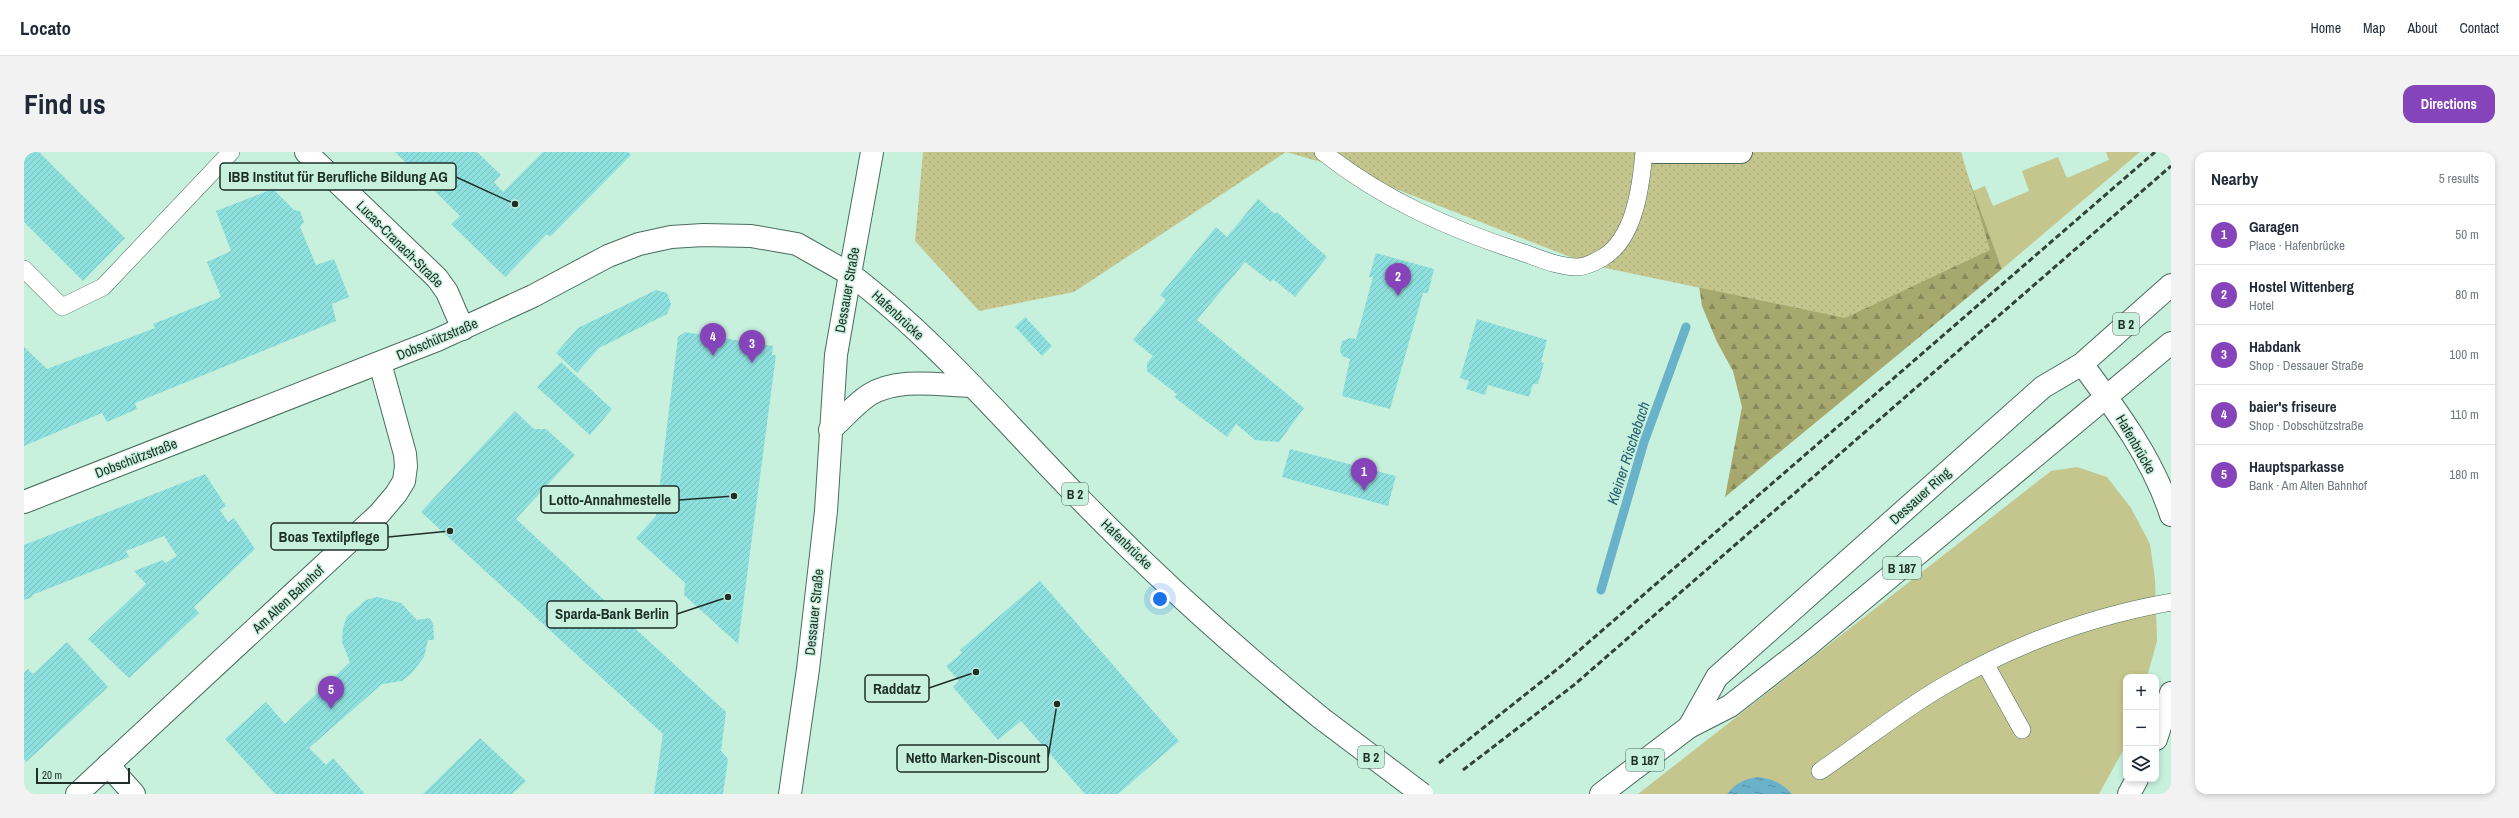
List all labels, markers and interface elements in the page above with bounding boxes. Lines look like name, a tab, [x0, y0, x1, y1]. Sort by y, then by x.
text: Locato	[20, 15, 71, 41]
text: Home	[2310, 19, 2341, 37]
text: Map	[2363, 19, 2385, 37]
text: About	[2407, 19, 2437, 37]
text: Contact	[2459, 19, 2499, 37]
text: Find us	[24, 85, 106, 123]
button: Directions	[2403, 85, 2495, 123]
callout: IBB Institut für Berufliche Bildung AG	[220, 163, 456, 190]
text: IBB Institut für Berufliche Bildung AG	[228, 166, 448, 187]
text: Nearby	[2211, 167, 2258, 190]
text: 5 results	[2439, 170, 2479, 187]
street label: Lucas-Cranach-Straße	[353, 197, 447, 291]
text: Garagen	[2249, 216, 2299, 237]
text: 1	[2221, 226, 2227, 243]
text: 50 m	[2455, 226, 2479, 243]
text: Place · Hafenbrücke	[2249, 237, 2345, 254]
street label: Dessauer Straße	[831, 246, 863, 334]
pin: 2	[1385, 263, 1411, 296]
text: Hostel Wittenberg	[2249, 276, 2354, 297]
street label: Hafenbrücke	[868, 286, 928, 344]
text: 2	[2221, 286, 2227, 303]
text: 80 m	[2455, 286, 2479, 303]
text: Hotel	[2249, 297, 2274, 314]
road number: B 2	[2113, 313, 2139, 335]
street label: Dobschützstraße	[394, 314, 480, 364]
pin: 4	[700, 323, 726, 356]
pin: 3	[739, 330, 765, 363]
text: Habdank	[2249, 336, 2301, 357]
text: 3	[2221, 346, 2227, 363]
text: 100 m	[2449, 346, 2479, 363]
text: Shop · Dessauer Straße	[2249, 357, 2363, 374]
text: baier's friseure	[2249, 396, 2337, 417]
water label: Kleiner Rischebach	[1601, 399, 1655, 507]
text: 4	[2221, 406, 2227, 423]
text: 110 m	[2450, 406, 2479, 423]
street label: Hafenbrücke	[2112, 411, 2160, 477]
text: Shop · Dobschützstraße	[2249, 417, 2363, 434]
street label: Dobschützstraße	[92, 434, 180, 482]
text: Hauptsparkasse	[2249, 456, 2344, 477]
pin: 1	[1351, 458, 1377, 491]
street label: Dessauer Ring	[1886, 463, 1955, 528]
text: 5	[2221, 466, 2227, 483]
text: 180 m	[2449, 466, 2479, 483]
text: Bank · Am Alten Bahnhof	[2249, 477, 2367, 494]
road number: B 2	[1062, 483, 1088, 505]
callout: Lotto-Annahmestelle	[541, 486, 679, 513]
text: Lotto-Annahmestelle	[549, 489, 671, 510]
street label: Hafenbrücke	[1097, 515, 1157, 573]
callout: Boas Textilpflege	[271, 523, 388, 550]
text: Boas Textilpflege	[279, 526, 380, 547]
road number: B 187	[1883, 557, 1921, 579]
street label: Am Alten Bahnhof	[248, 561, 328, 638]
street label: Dessauer Straße	[801, 568, 827, 656]
your location	[1150, 589, 1170, 609]
callout: Sparda-Bank Berlin	[547, 601, 677, 628]
text: Sparda-Bank Berlin	[555, 603, 669, 624]
map controls	[2123, 674, 2159, 782]
button: +	[2123, 674, 2159, 710]
callout: Raddatz	[865, 675, 929, 702]
pin: 5	[318, 676, 344, 709]
text: Raddatz	[873, 678, 921, 699]
button: −	[2123, 710, 2159, 746]
callout: Netto Marken-Discount	[897, 745, 1048, 772]
road number: B 2	[1358, 746, 1384, 768]
button: layers	[2123, 746, 2159, 782]
text: Netto Marken-Discount	[906, 747, 1040, 768]
road number: B 187	[1626, 749, 1664, 771]
scale bar	[36, 766, 130, 785]
text: 20 m	[42, 768, 62, 782]

